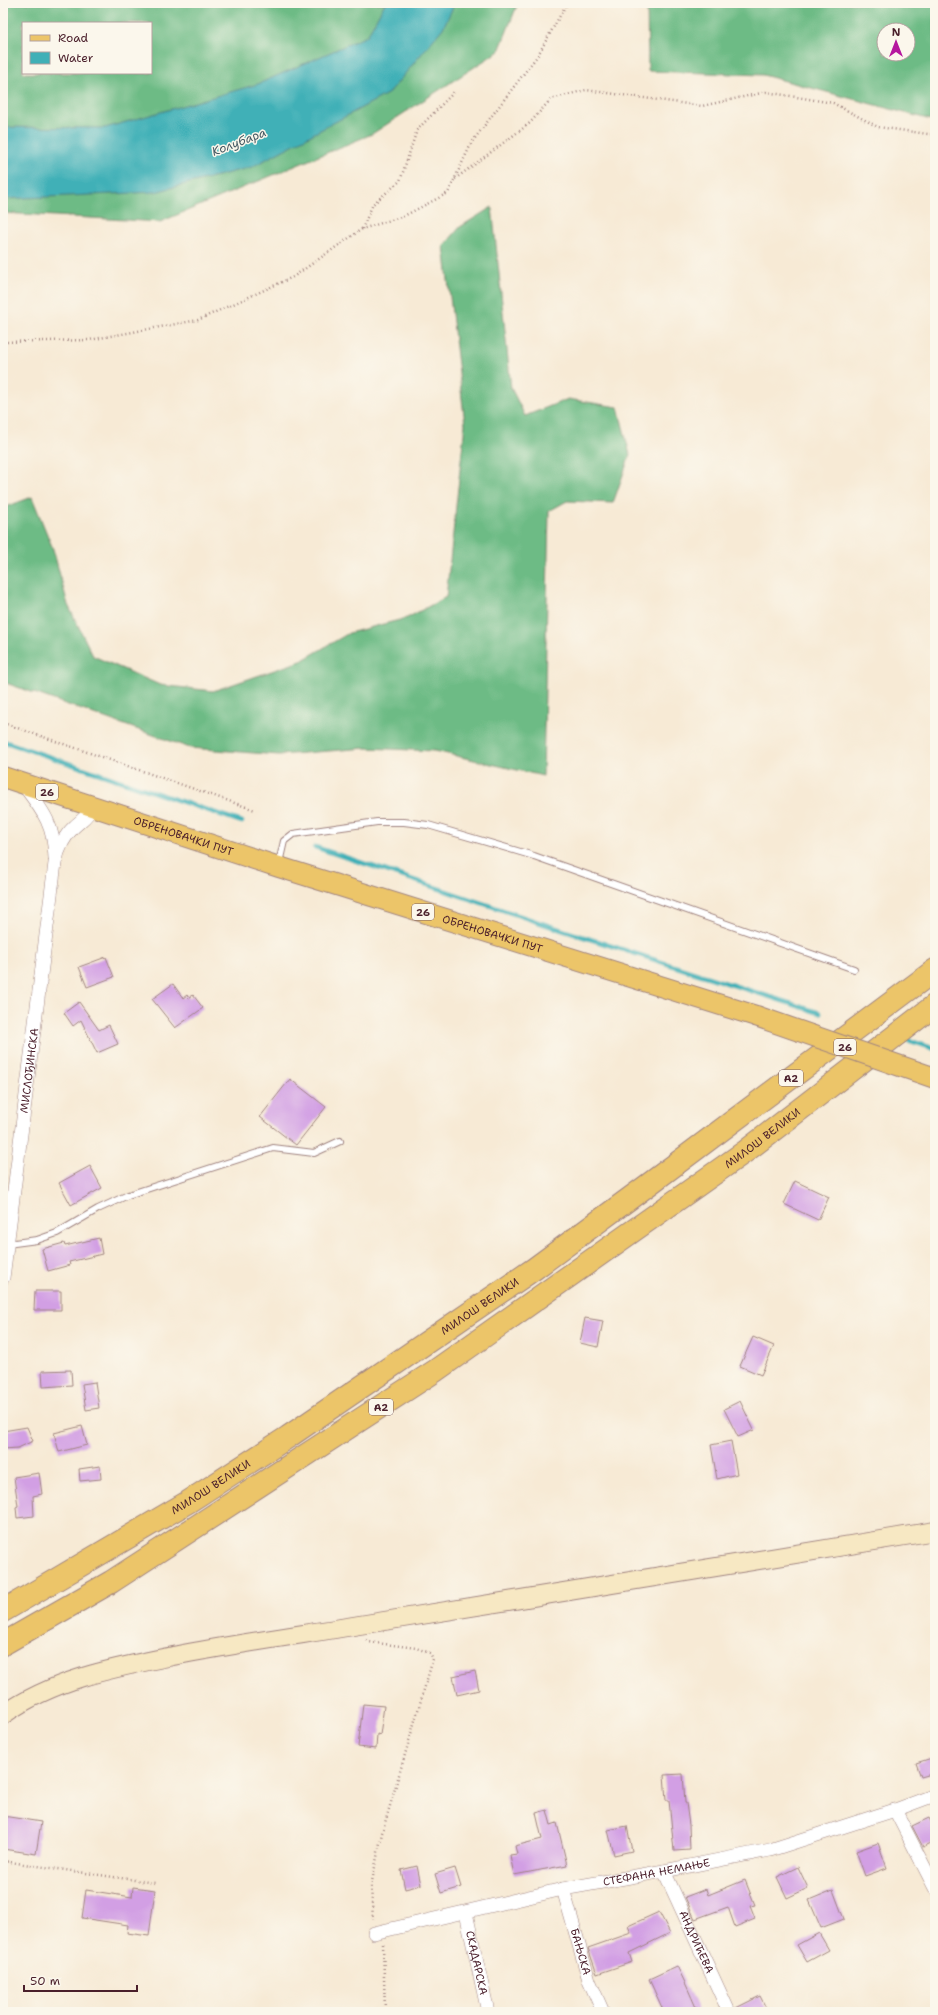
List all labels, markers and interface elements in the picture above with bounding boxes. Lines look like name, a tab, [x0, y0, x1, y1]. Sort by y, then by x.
legend	[22, 22, 152, 74]
north arrow	[876, 22, 916, 62]
text: N	[892, 25, 901, 40]
text: Road	[58, 30, 89, 46]
text: Water	[58, 50, 94, 66]
water label: Колубара	[210, 124, 268, 160]
road number: 26	[36, 784, 58, 800]
street label: ОБРЕНОВАЧКИ ПУТ	[132, 813, 236, 860]
road number: 26	[412, 904, 434, 920]
street label: ОБРЕНОВАЧКИ ПУТ	[440, 911, 545, 957]
street label: МИСЛОЂИНСКА	[17, 1027, 42, 1114]
road number: 26	[834, 1039, 856, 1055]
road number: A2	[779, 1070, 803, 1086]
street label: МИЛОШ ВЕЛИКИ	[722, 1105, 804, 1172]
street label: МИЛОШ ВЕЛИКИ	[438, 1274, 522, 1339]
road number: A2	[369, 1399, 393, 1415]
street label: МИЛОШ ВЕЛИКИ	[169, 1456, 254, 1518]
street label: СТЕФАНА НЕМАЊЕ	[602, 1855, 711, 1890]
street label: АНДРИЋЕВА	[675, 1908, 717, 1976]
street label: БАЊСКА	[567, 1926, 594, 1977]
street label: СКАДАРСКА	[462, 1929, 491, 1996]
scale bar	[24, 1967, 137, 1993]
text: 50 m	[30, 1973, 60, 1989]

